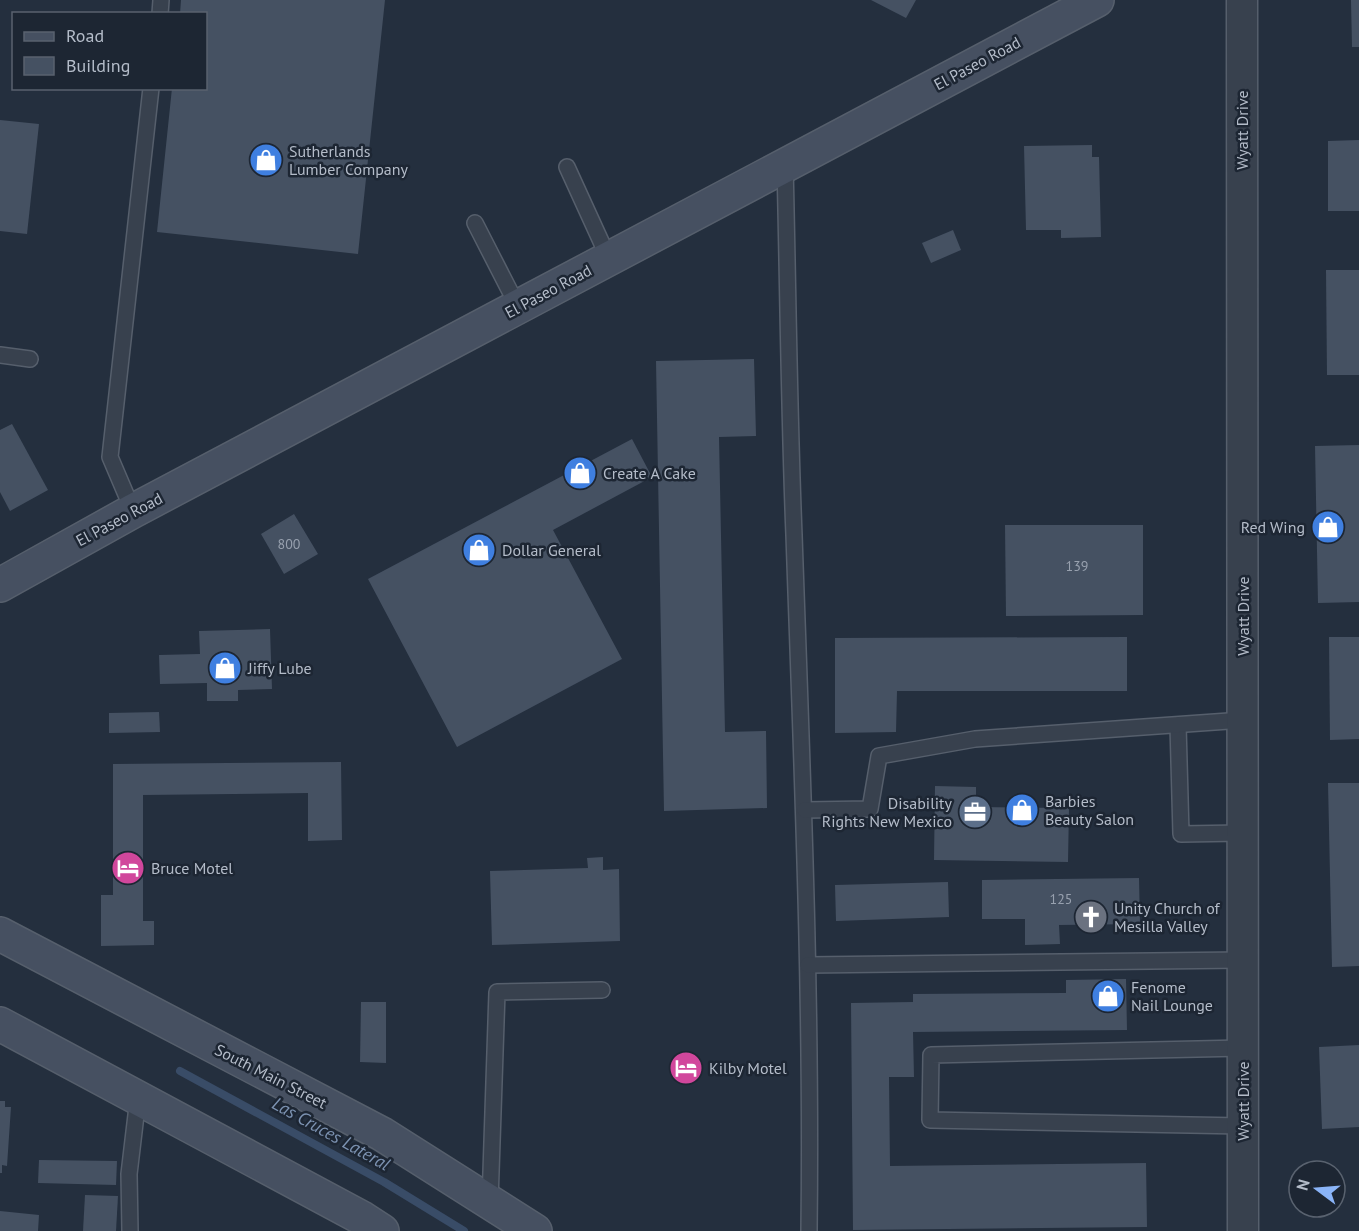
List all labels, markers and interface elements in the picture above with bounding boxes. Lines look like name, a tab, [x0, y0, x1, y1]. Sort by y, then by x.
legend	[12, 12, 207, 90]
text: Road	[66, 24, 104, 47]
street label: El Paseo Road	[930, 32, 1024, 94]
text: Building	[66, 54, 130, 77]
street label: Wyatt Drive	[1232, 90, 1252, 170]
place label: Sutherlands Lumber Company	[289, 141, 409, 179]
shop icon: Sutherlands Lumber Company	[248, 142, 284, 178]
street label: El Paseo Road	[501, 260, 595, 322]
shop icon: Create A Cake	[562, 455, 598, 491]
place label: Create A Cake	[603, 463, 696, 483]
street label: El Paseo Road	[72, 488, 166, 550]
shop icon: Red Wing	[1310, 509, 1346, 545]
place label: Red Wing	[1241, 517, 1305, 537]
shop icon: Dollar General	[461, 532, 497, 568]
house number: 800	[278, 535, 301, 553]
place label: Dollar General	[502, 540, 601, 560]
house number: 139	[1066, 557, 1088, 575]
street label: Wyatt Drive	[1233, 576, 1253, 656]
shop icon: Jiffy Lube	[207, 650, 243, 686]
place label: Jiffy Lube	[247, 658, 312, 678]
place label: Barbies Beauty Salon	[1045, 791, 1134, 829]
shop icon: Barbies Beauty Salon	[1004, 792, 1040, 828]
place label: Disability Rights New Mexico	[822, 793, 953, 831]
office icon: Disability Rights New Mexico	[957, 794, 993, 830]
hotel icon: Bruce Motel	[110, 850, 146, 886]
place label: Bruce Motel	[151, 858, 233, 878]
house number: 125	[1050, 890, 1072, 908]
place label: Unity Church of Mesilla Valley	[1114, 898, 1221, 936]
church icon: Unity Church of Mesilla Valley	[1073, 899, 1109, 935]
place label: Fenome Nail Lounge	[1131, 977, 1213, 1015]
shop icon: Fenome Nail Lounge	[1090, 978, 1126, 1014]
street label: South Main Street	[212, 1039, 331, 1113]
hotel icon: Kilby Motel	[668, 1050, 704, 1086]
place label: Kilby Motel	[709, 1058, 787, 1078]
street label: Wyatt Drive	[1233, 1061, 1253, 1141]
water label: Las Cruces Lateral	[268, 1092, 394, 1175]
north arrow	[1287, 1159, 1347, 1219]
text: N	[1292, 1177, 1314, 1193]

